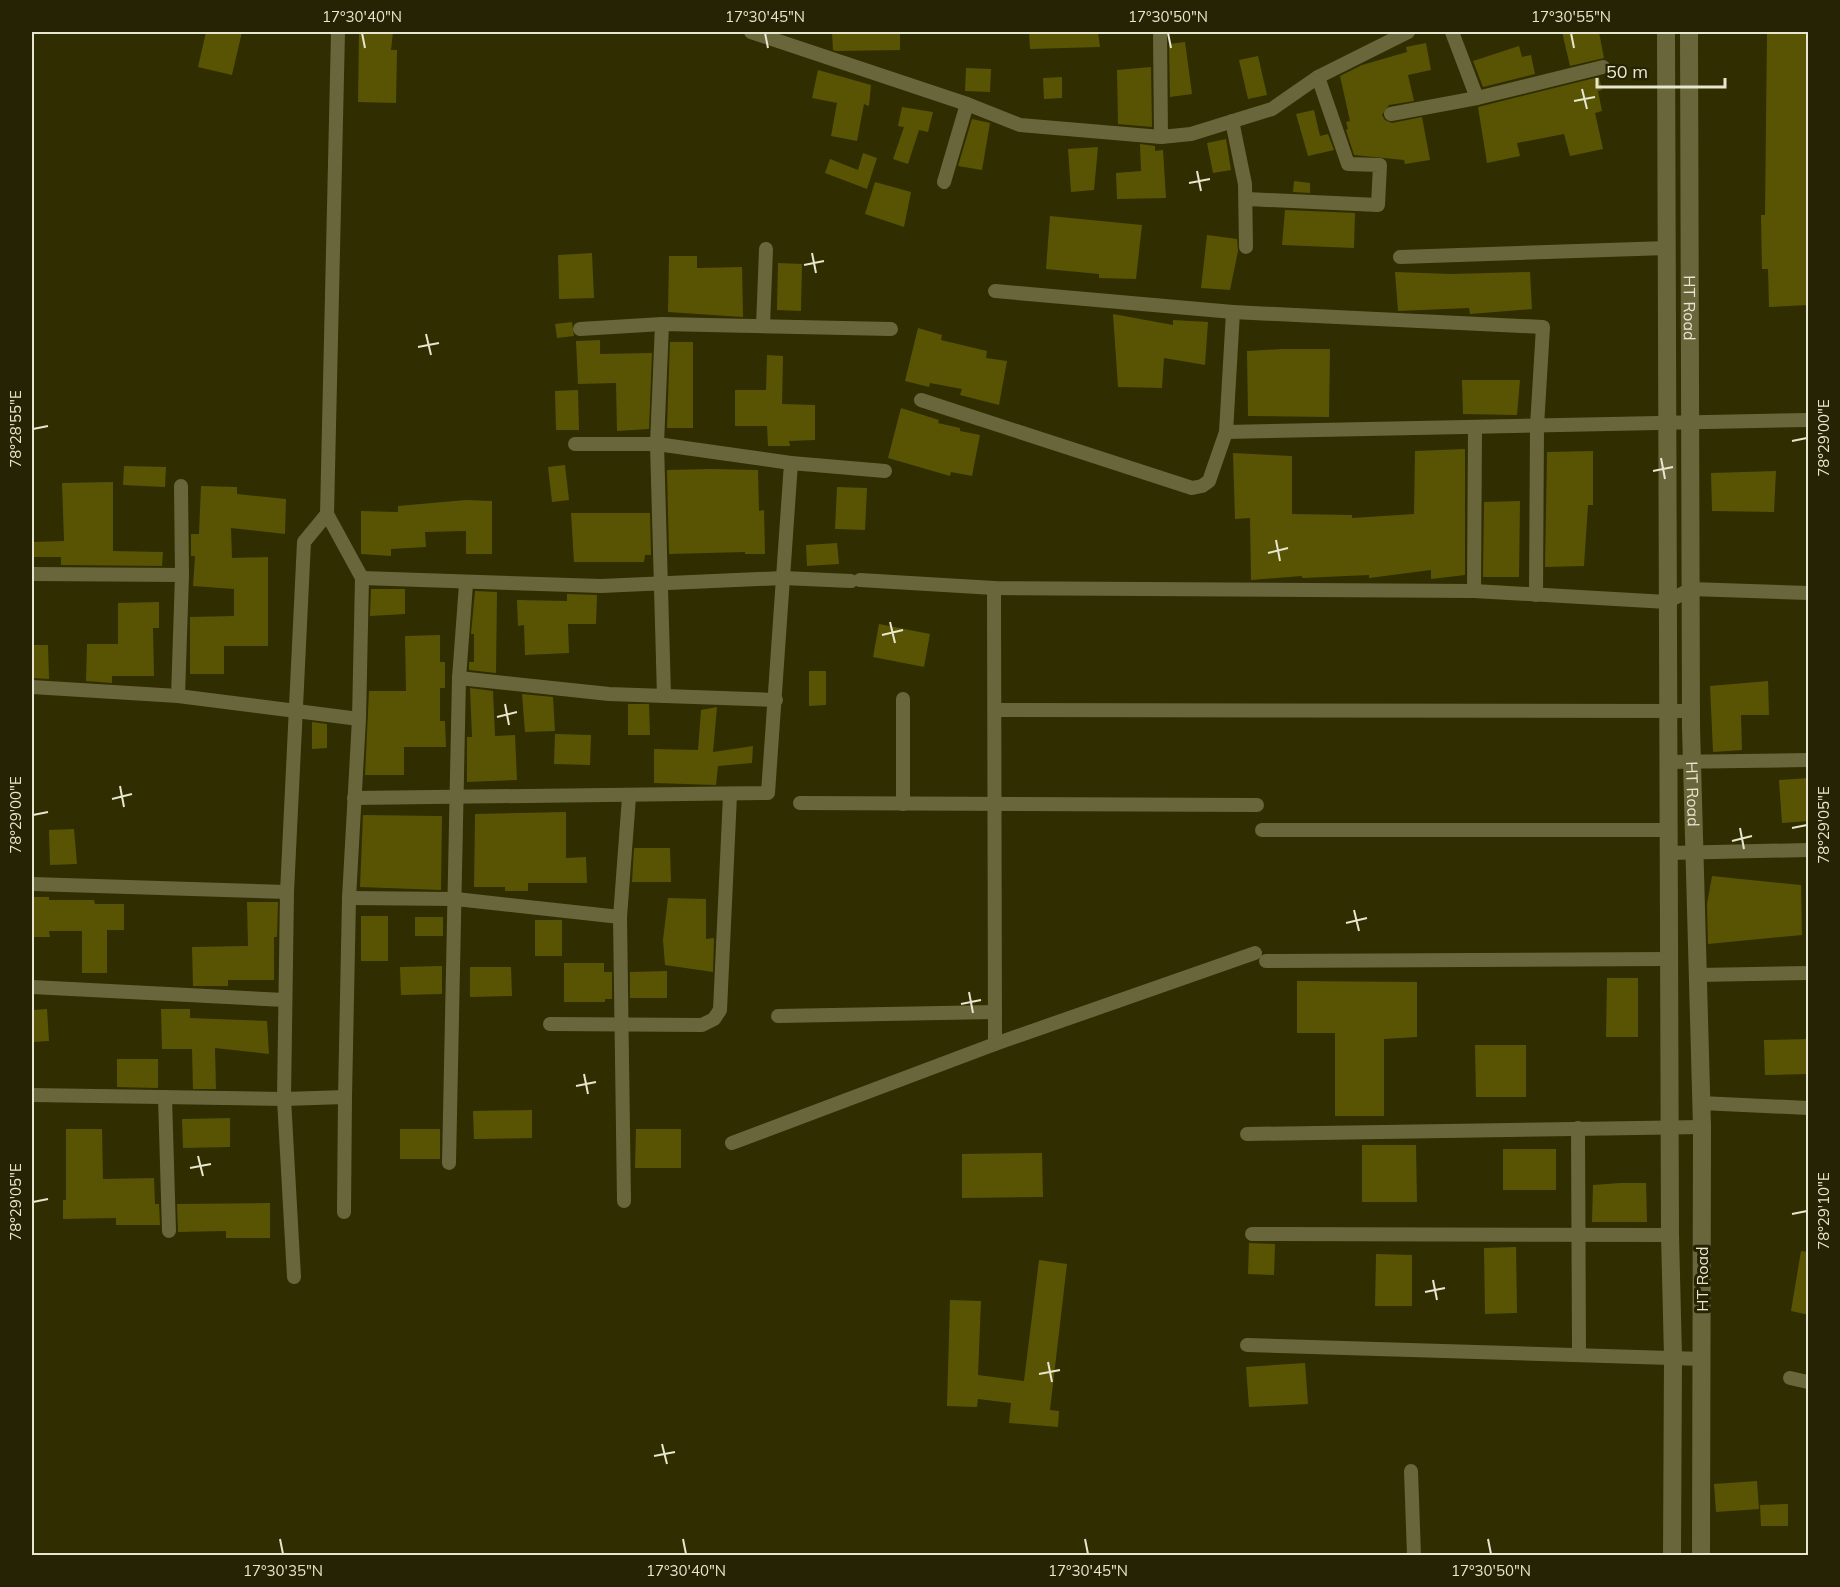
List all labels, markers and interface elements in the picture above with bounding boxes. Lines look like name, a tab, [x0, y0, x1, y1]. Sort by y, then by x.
text: 17°30'40"N	[322, 7, 402, 26]
text: 17°30'45"N	[725, 7, 805, 26]
text: 17°30'50"N	[1128, 7, 1208, 26]
text: 17°30'55"N	[1531, 7, 1611, 26]
scale bar	[1597, 51, 1724, 89]
text: 50 m	[1606, 60, 1648, 83]
street label: HT Road	[1680, 275, 1700, 341]
text: 78°28'55"E	[6, 390, 25, 468]
text: 78°29'00"E	[1814, 399, 1833, 477]
street label: HT Road	[1682, 761, 1704, 827]
text: 78°29'00"E	[6, 776, 25, 854]
text: 78°29'05"E	[1814, 786, 1833, 864]
text: 78°29'05"E	[6, 1163, 25, 1241]
text: 78°29'10"E	[1814, 1172, 1833, 1250]
street label: HT Road	[1692, 1246, 1712, 1312]
text: 17°30'35"N	[243, 1561, 323, 1580]
text: 17°30'40"N	[646, 1561, 726, 1580]
text: 17°30'45"N	[1048, 1561, 1128, 1580]
text: 17°30'50"N	[1451, 1561, 1531, 1580]

